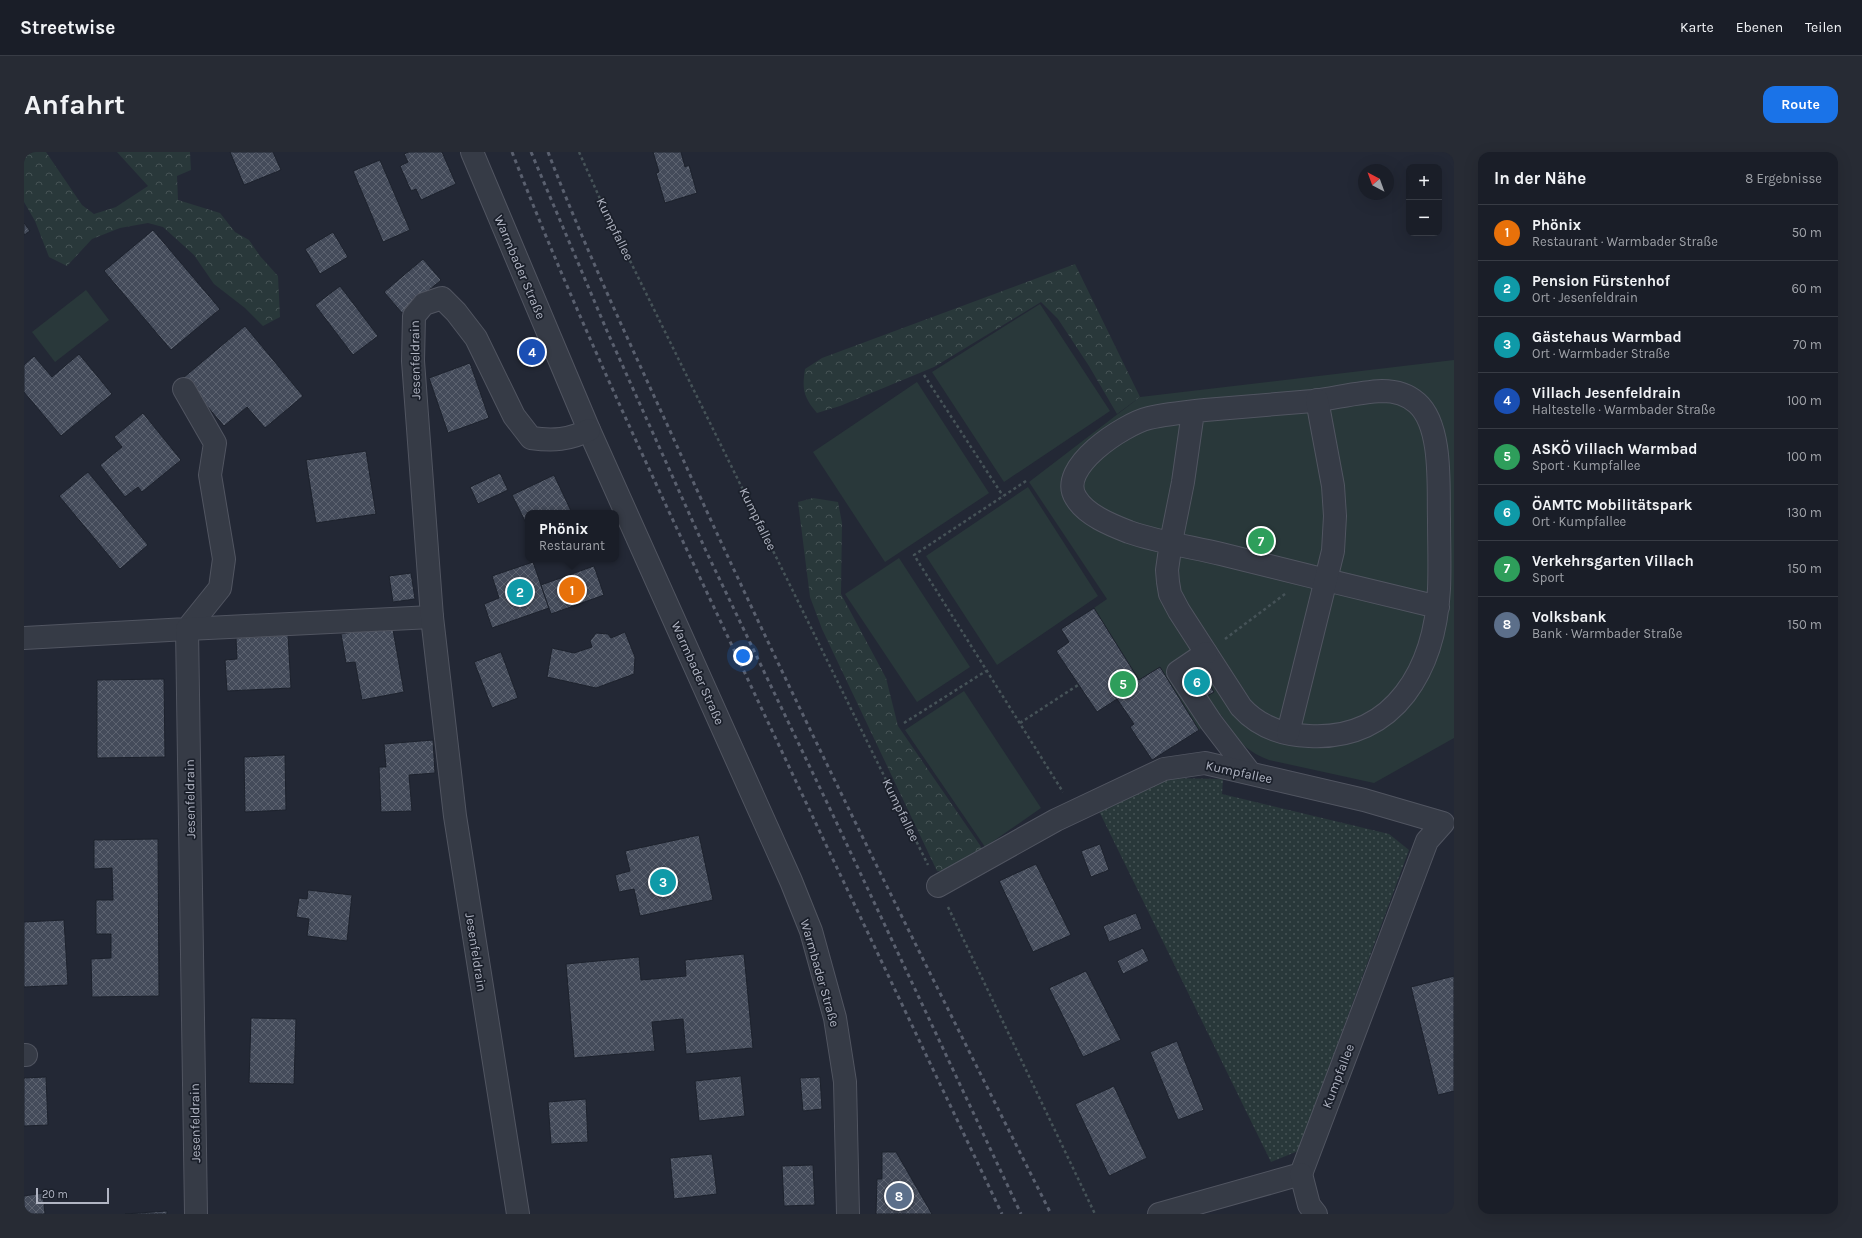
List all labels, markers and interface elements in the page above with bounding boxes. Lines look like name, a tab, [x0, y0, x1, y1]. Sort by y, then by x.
text: Streetwise	[20, 17, 115, 39]
text: Karte	[1680, 19, 1714, 36]
text: Ebenen	[1736, 19, 1783, 36]
text: Teilen	[1805, 19, 1842, 36]
button: Route	[1763, 86, 1838, 123]
text: Anfahrt	[24, 88, 125, 121]
north arrow	[1358, 164, 1394, 200]
map controls	[1406, 164, 1442, 236]
button: +	[1406, 164, 1442, 200]
text: In der Nähe	[1494, 168, 1586, 188]
text: 8 Ergebnisse	[1745, 171, 1822, 186]
street label: Kumpfallee	[593, 195, 637, 263]
button: −	[1406, 200, 1442, 236]
street label: Warmbader Straße	[491, 213, 549, 322]
text: Phönix	[1532, 216, 1581, 234]
text: 1	[1505, 225, 1509, 240]
text: 50 m	[1792, 225, 1822, 240]
text: Restaurant · Warmbader Straße	[1532, 234, 1718, 249]
text: Pension Fürstenhof	[1532, 272, 1670, 290]
text: 2	[1503, 281, 1511, 296]
text: 60 m	[1792, 281, 1822, 296]
text: Ort · Jesenfeldrain	[1532, 290, 1638, 305]
street label: Jesenfeldrain	[407, 320, 423, 400]
text: Gästehaus Warmbad	[1532, 328, 1682, 346]
pin: 4	[519, 337, 545, 367]
text: 3	[1503, 337, 1511, 352]
text: 70 m	[1793, 337, 1822, 352]
text: Ort · Warmbader Straße	[1532, 346, 1670, 361]
text: Villach Jesenfeldrain	[1532, 384, 1681, 402]
text: 4	[1503, 393, 1511, 408]
text: 100 m	[1787, 393, 1822, 408]
text: Haltestelle · Warmbader Straße	[1532, 402, 1715, 417]
text: ASKÖ Villach Warmbad	[1532, 440, 1697, 458]
text: 5	[1503, 449, 1511, 464]
text: 100 m	[1787, 449, 1822, 464]
text: Sport · Kumpfallee	[1532, 458, 1640, 473]
street label: Kumpfallee	[736, 485, 780, 553]
text: ÖAMTC Mobilitätspark	[1532, 496, 1692, 514]
text: 6	[1503, 505, 1511, 520]
text: 130 m	[1787, 505, 1822, 520]
popup	[525, 510, 619, 562]
text: Ort · Kumpfallee	[1532, 514, 1626, 529]
text: Phönix	[539, 520, 588, 538]
pin: 7	[1248, 526, 1274, 556]
text: Restaurant	[539, 538, 605, 553]
text: Verkehrsgarten Villach	[1532, 552, 1694, 570]
text: 7	[1504, 561, 1510, 576]
text: 150 m	[1787, 561, 1822, 576]
text: Sport	[1532, 570, 1564, 585]
pin: 1	[559, 575, 585, 605]
pin: 2	[507, 577, 533, 607]
text: Volksbank	[1532, 608, 1606, 626]
text: 8	[1503, 617, 1511, 632]
text: 150 m	[1787, 617, 1822, 632]
street label: Warmbader Straße	[668, 619, 728, 727]
text: Bank · Warmbader Straße	[1532, 626, 1682, 641]
your location	[733, 646, 753, 666]
pin: 6	[1184, 667, 1210, 697]
pin: 5	[1110, 669, 1136, 699]
street label: Kumpfallee	[1204, 758, 1274, 786]
street label: Jesenfeldrain	[182, 759, 198, 839]
street label: Kumpfallee	[879, 776, 923, 844]
pin: 3	[650, 867, 676, 897]
street label: Jesenfeldrain	[462, 912, 490, 992]
street label: Warmbader Straße	[797, 917, 843, 1029]
street label: Kumpfallee	[1319, 1041, 1357, 1110]
street label: Jesenfeldrain	[187, 1083, 203, 1163]
pin: 8	[886, 1181, 912, 1211]
scale bar	[36, 1186, 109, 1205]
text: 20 m	[42, 1188, 68, 1201]

